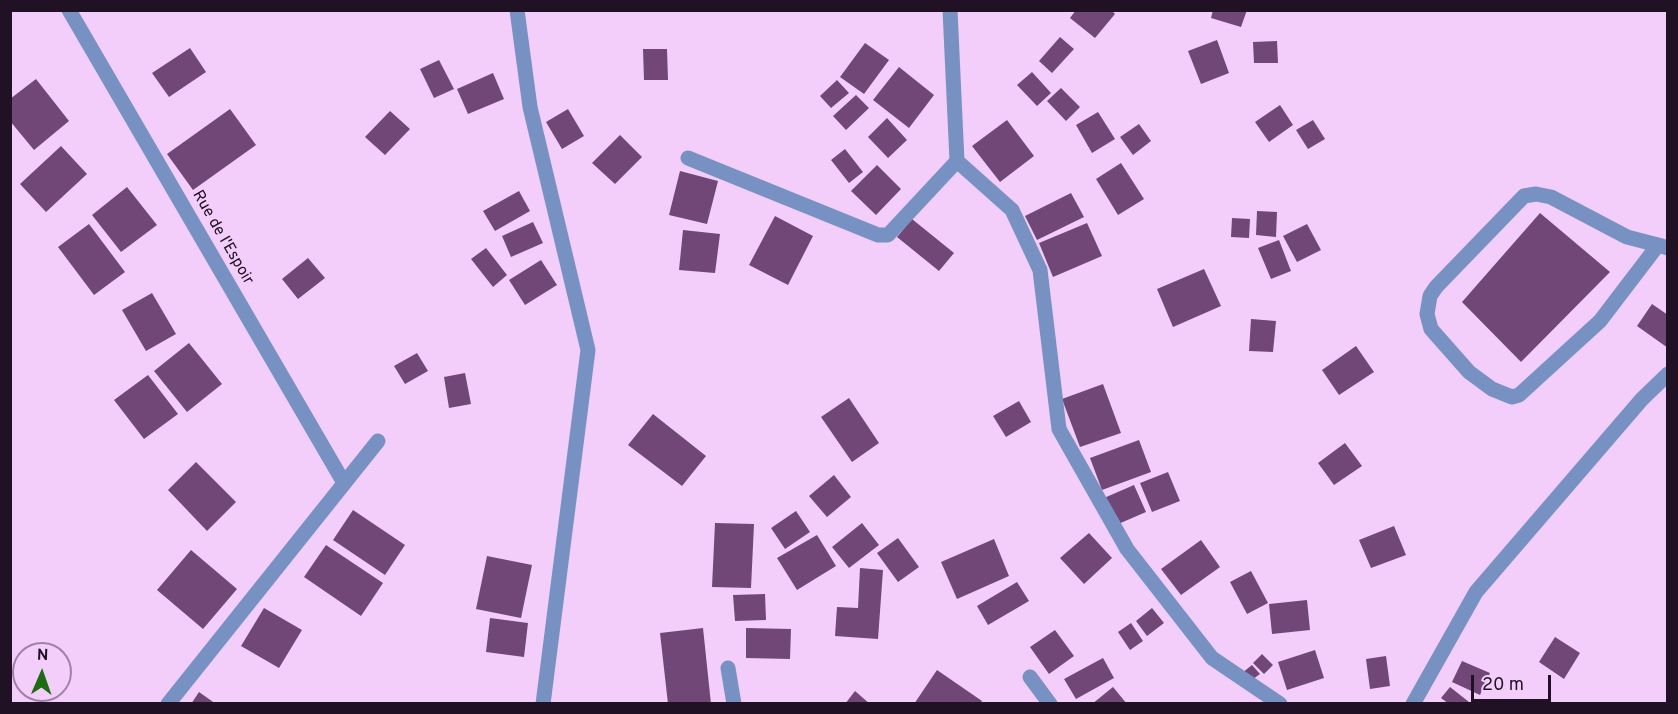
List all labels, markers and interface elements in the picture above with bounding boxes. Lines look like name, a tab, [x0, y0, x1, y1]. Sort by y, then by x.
street label: Rue de l'Espoir	[187, 187, 257, 289]
north arrow	[12, 642, 72, 702]
text: N	[36, 646, 49, 666]
scale bar	[1474, 663, 1554, 701]
text: 20 m	[1482, 674, 1524, 697]

